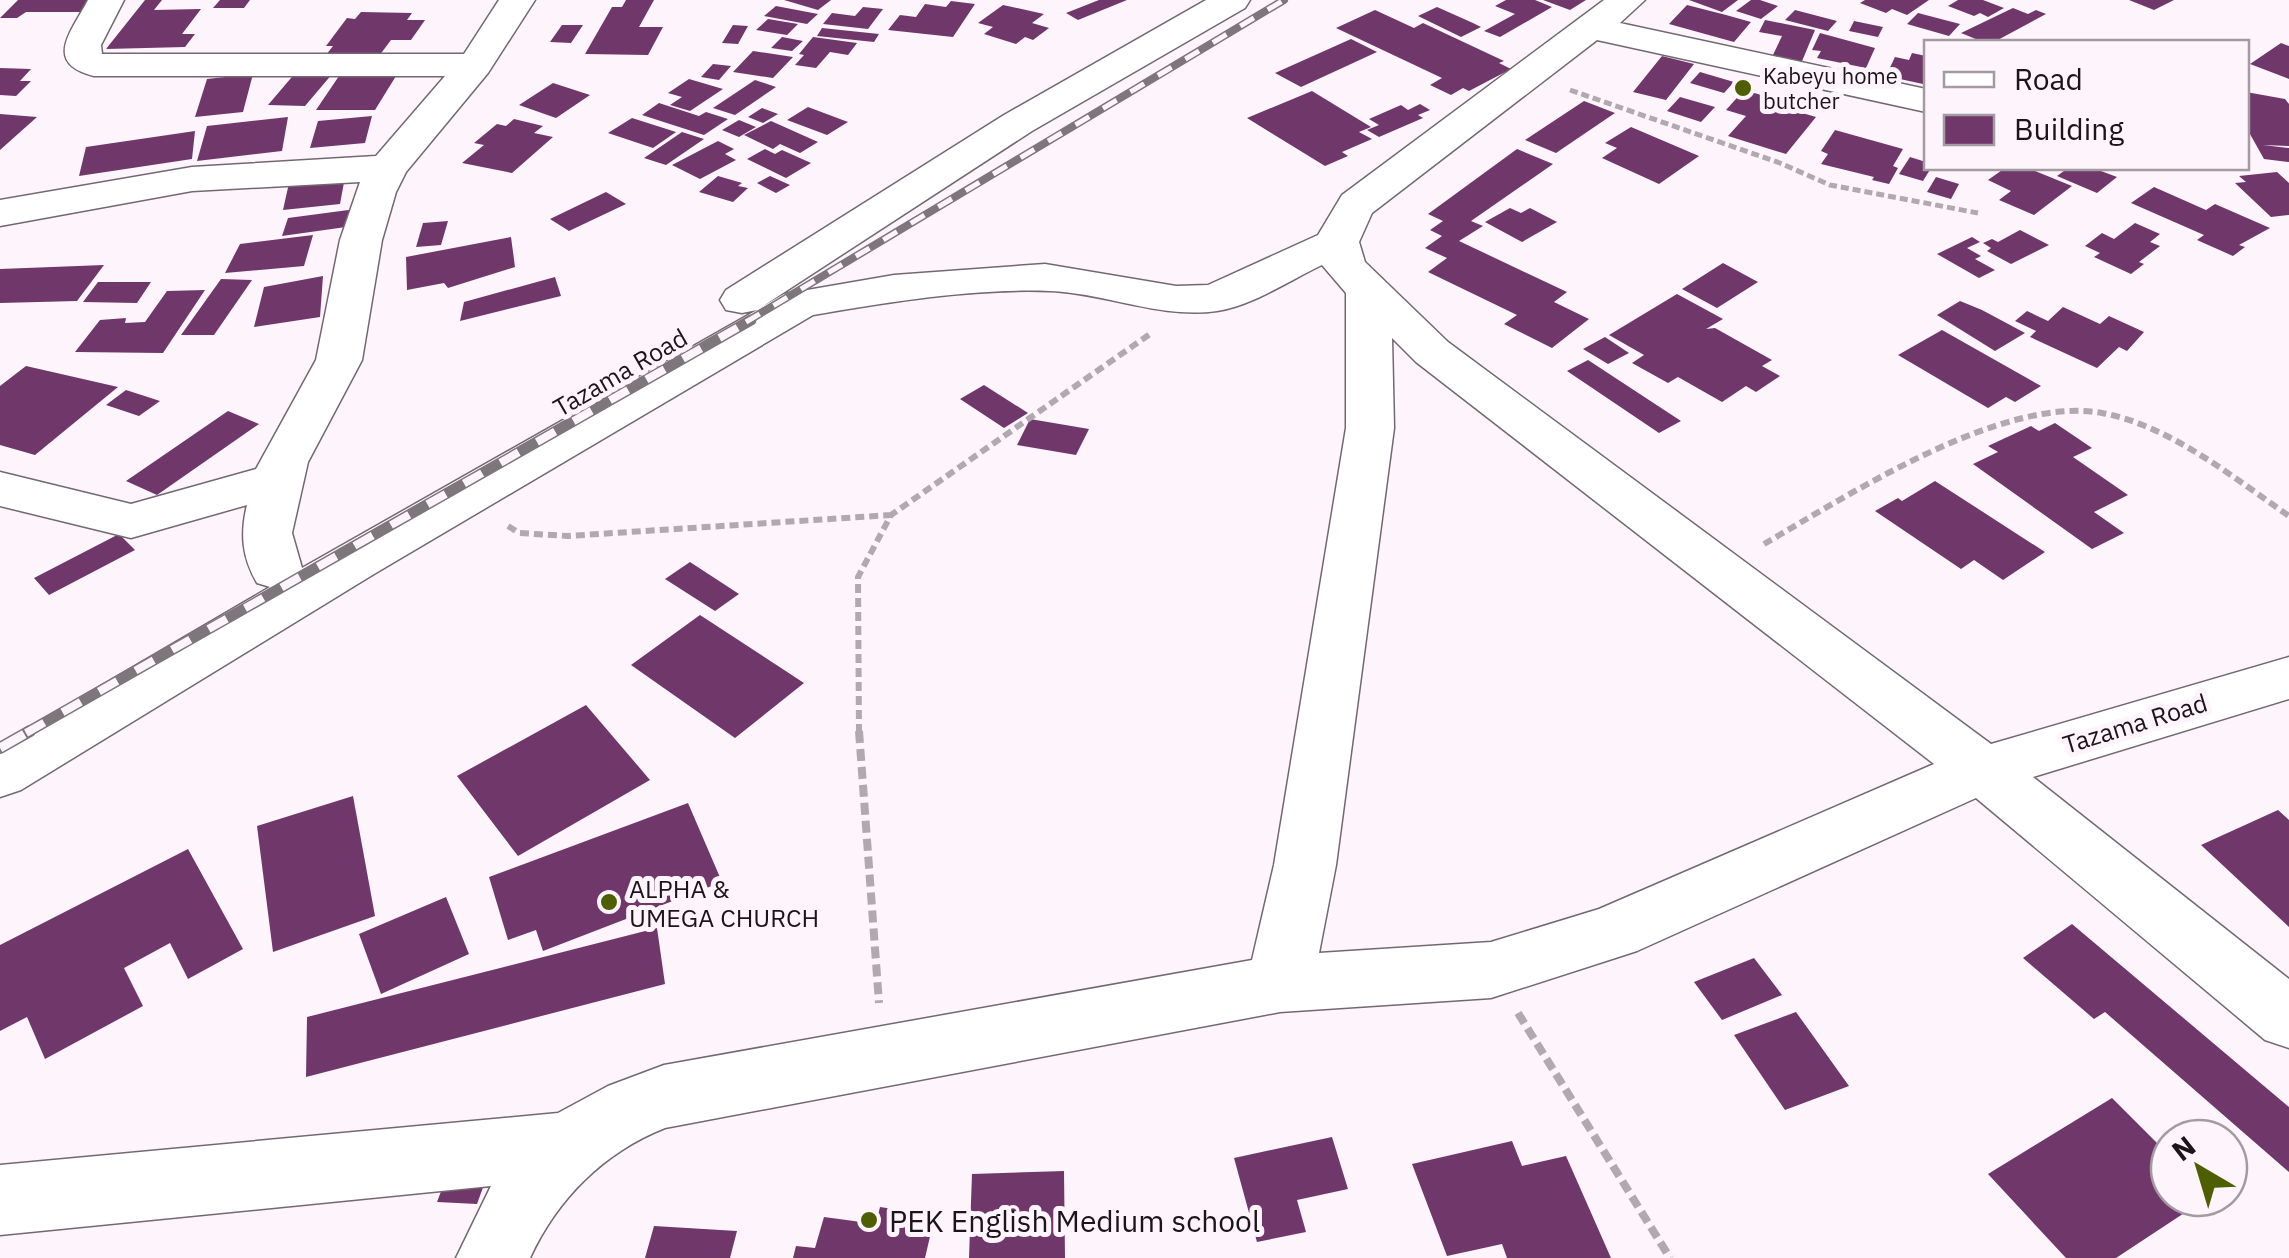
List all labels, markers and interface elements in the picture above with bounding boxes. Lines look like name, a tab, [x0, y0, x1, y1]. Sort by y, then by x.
legend	[1924, 40, 2249, 170]
text: Road	[2014, 59, 2083, 98]
place label: Kabeyu home butcher	[1763, 61, 1898, 115]
marker: Kabeyu home butcher	[1732, 77, 1754, 99]
text: Building	[2014, 109, 2124, 148]
street label: Tazama Road	[547, 320, 693, 424]
street label: Tazama Road	[2059, 685, 2211, 761]
place label: ALPHA & UMEGA CHURCH	[629, 872, 819, 934]
marker: ALPHA & UMEGA CHURCH	[598, 891, 620, 913]
north arrow	[2149, 1118, 2249, 1218]
text: N	[2164, 1127, 2203, 1169]
place label: PEK English Medium school	[889, 1201, 1260, 1240]
marker: PEK English Medium school	[858, 1209, 880, 1231]

